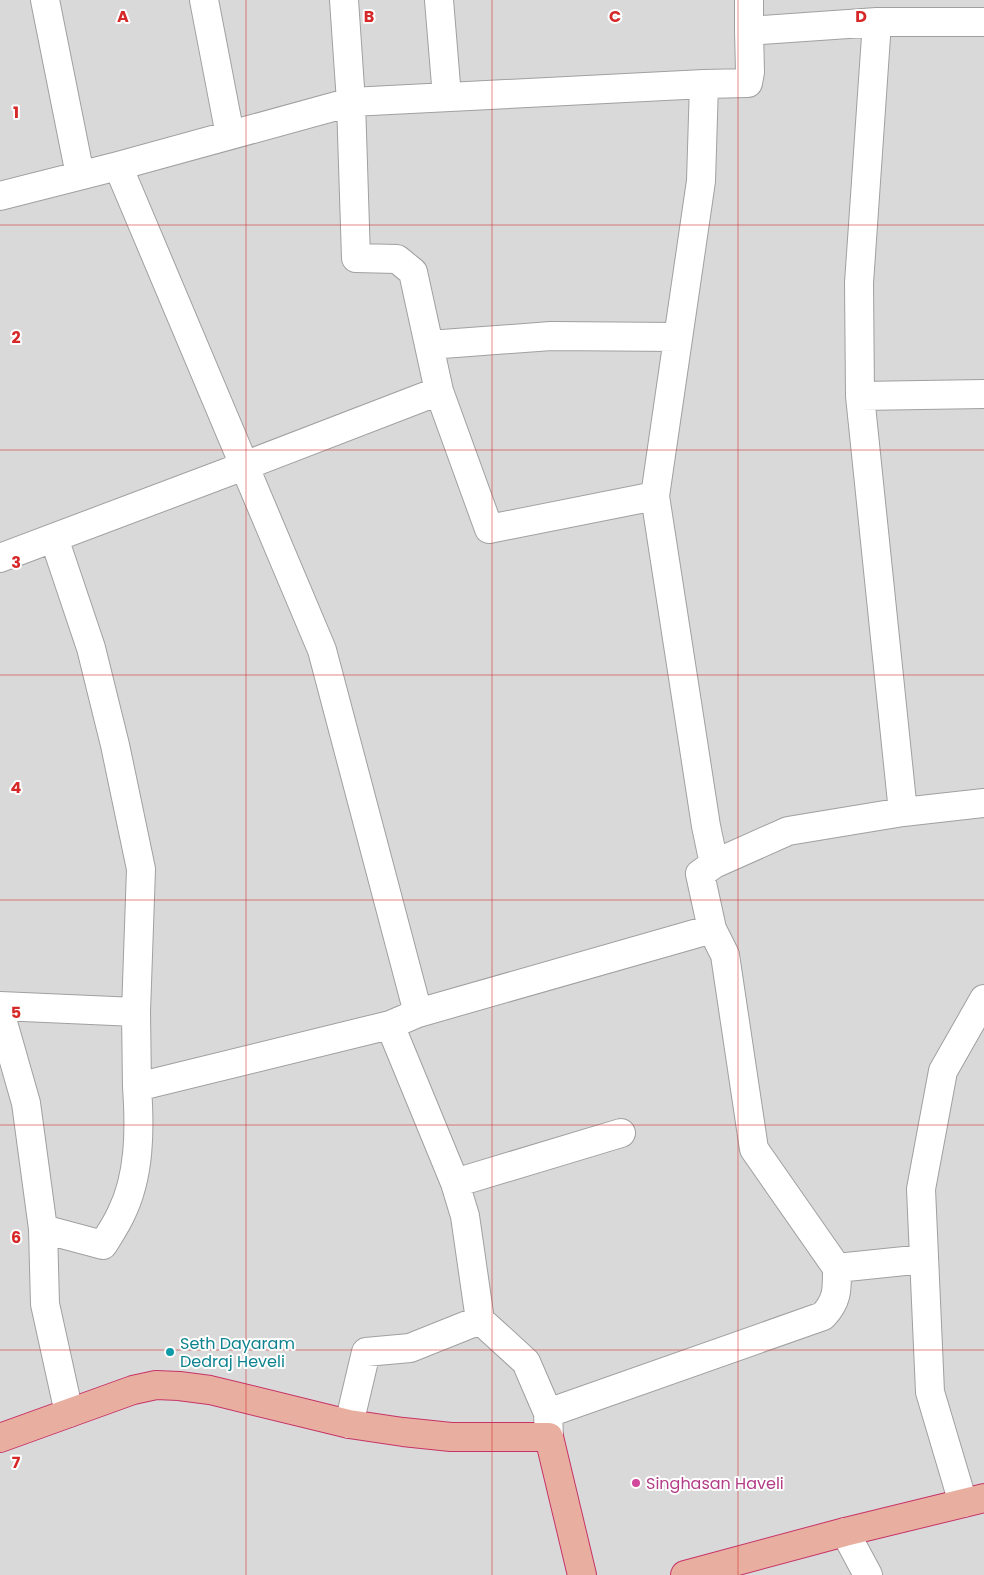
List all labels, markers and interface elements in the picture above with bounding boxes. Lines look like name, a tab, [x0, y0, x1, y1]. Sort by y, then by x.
text: A	[117, 5, 129, 28]
text: B	[364, 5, 374, 28]
text: C	[609, 5, 621, 28]
text: D	[855, 5, 867, 28]
text: 1	[13, 101, 19, 124]
text: 2	[11, 326, 21, 349]
text: 3	[11, 551, 21, 574]
text: 4	[11, 776, 22, 799]
text: 5	[11, 1001, 21, 1024]
text: 6	[11, 1226, 21, 1249]
place label: Seth Dayaram Dedraj Heveli	[180, 1332, 295, 1373]
marker: Seth Dayaram Dedraj Heveli	[164, 1346, 176, 1358]
text: 7	[12, 1451, 21, 1474]
place label: Singhasan Haveli	[646, 1472, 784, 1495]
marker: Singhasan Haveli	[630, 1477, 642, 1489]

